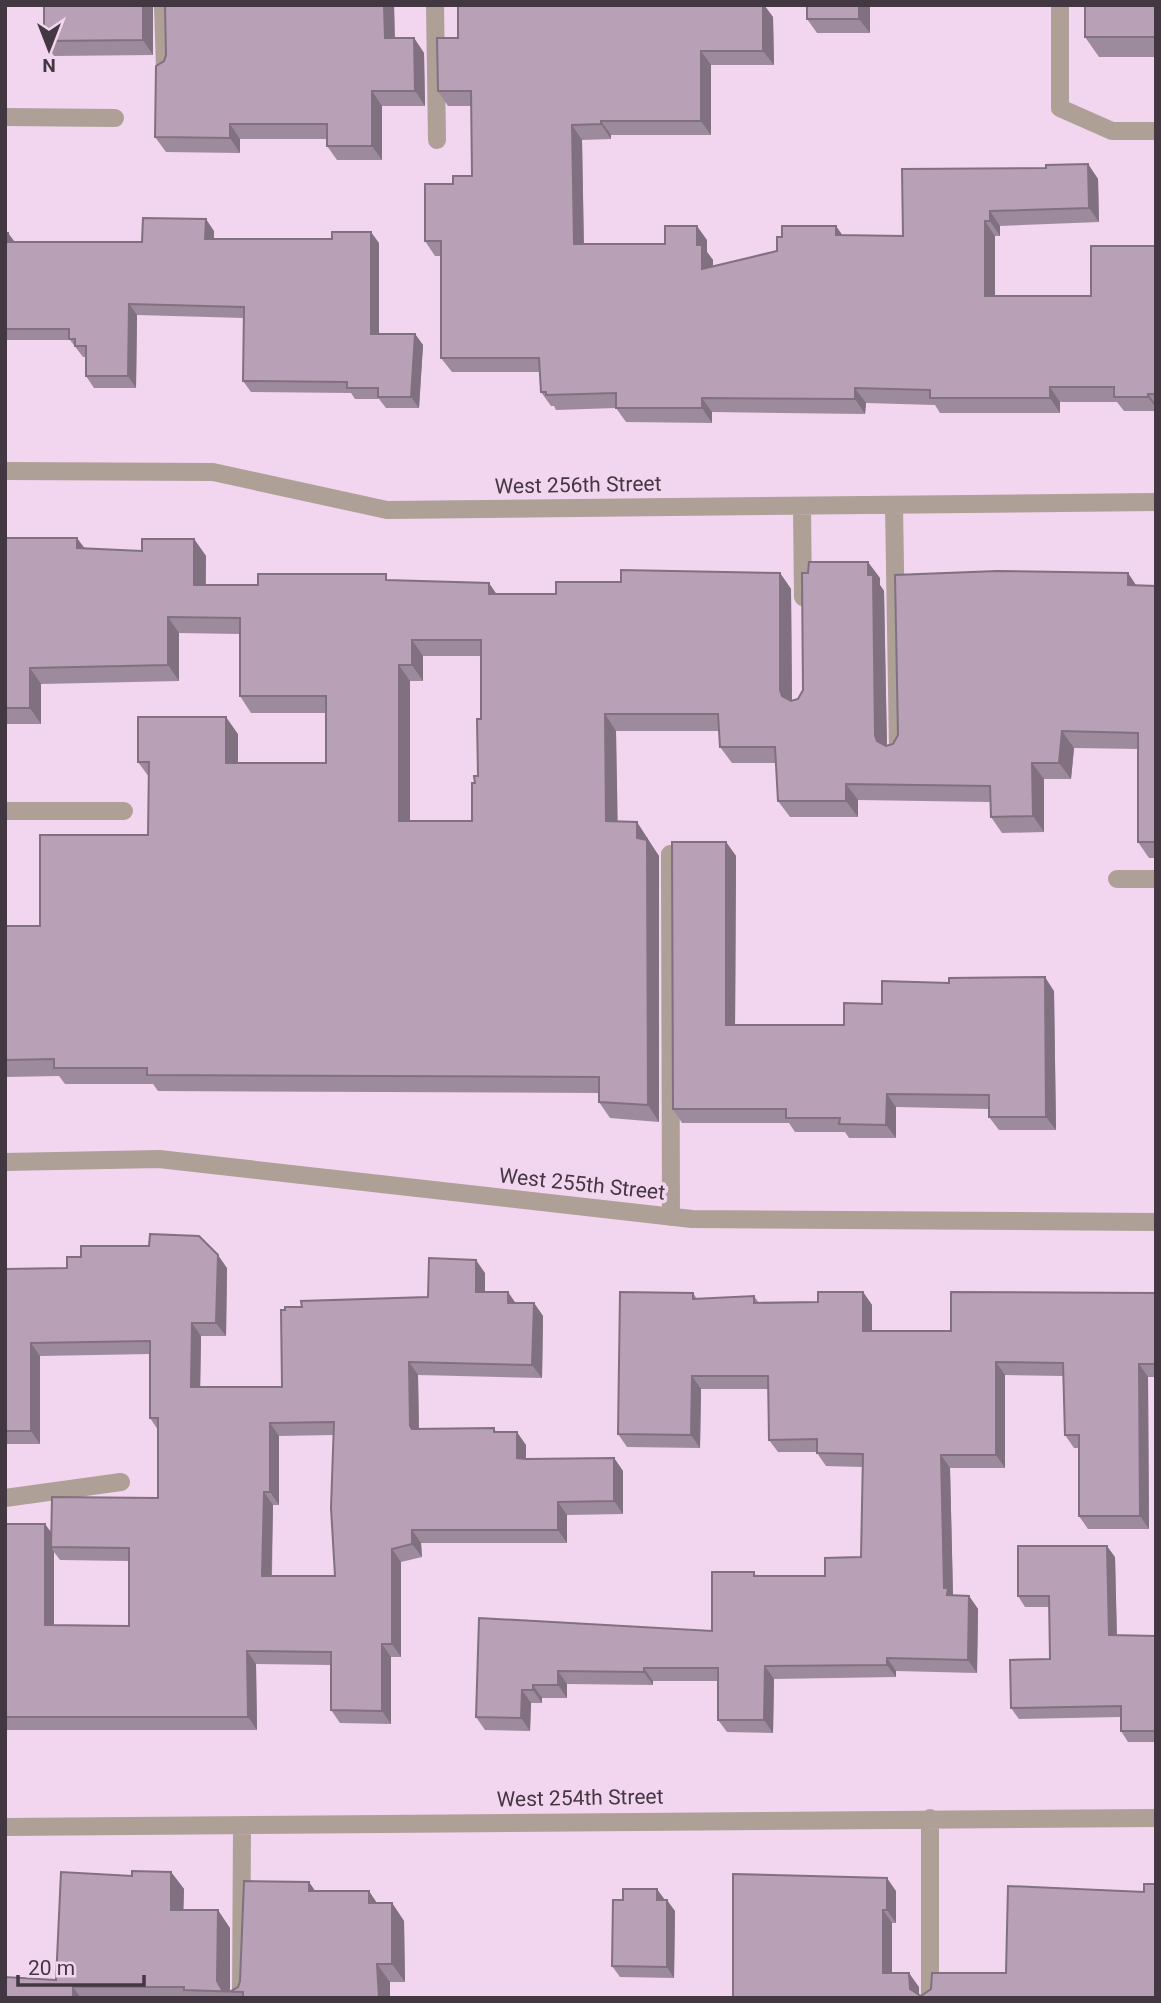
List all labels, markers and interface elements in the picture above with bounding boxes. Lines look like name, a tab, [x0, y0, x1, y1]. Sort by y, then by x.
north arrow	[14, 14, 84, 84]
text: N	[42, 54, 56, 77]
street label: West 256th Street	[494, 472, 662, 498]
street label: West 255th Street	[498, 1163, 666, 1205]
street label: West 254th Street	[496, 1785, 664, 1811]
scale bar	[18, 1944, 144, 1988]
text: 20 m	[28, 1956, 75, 1980]

